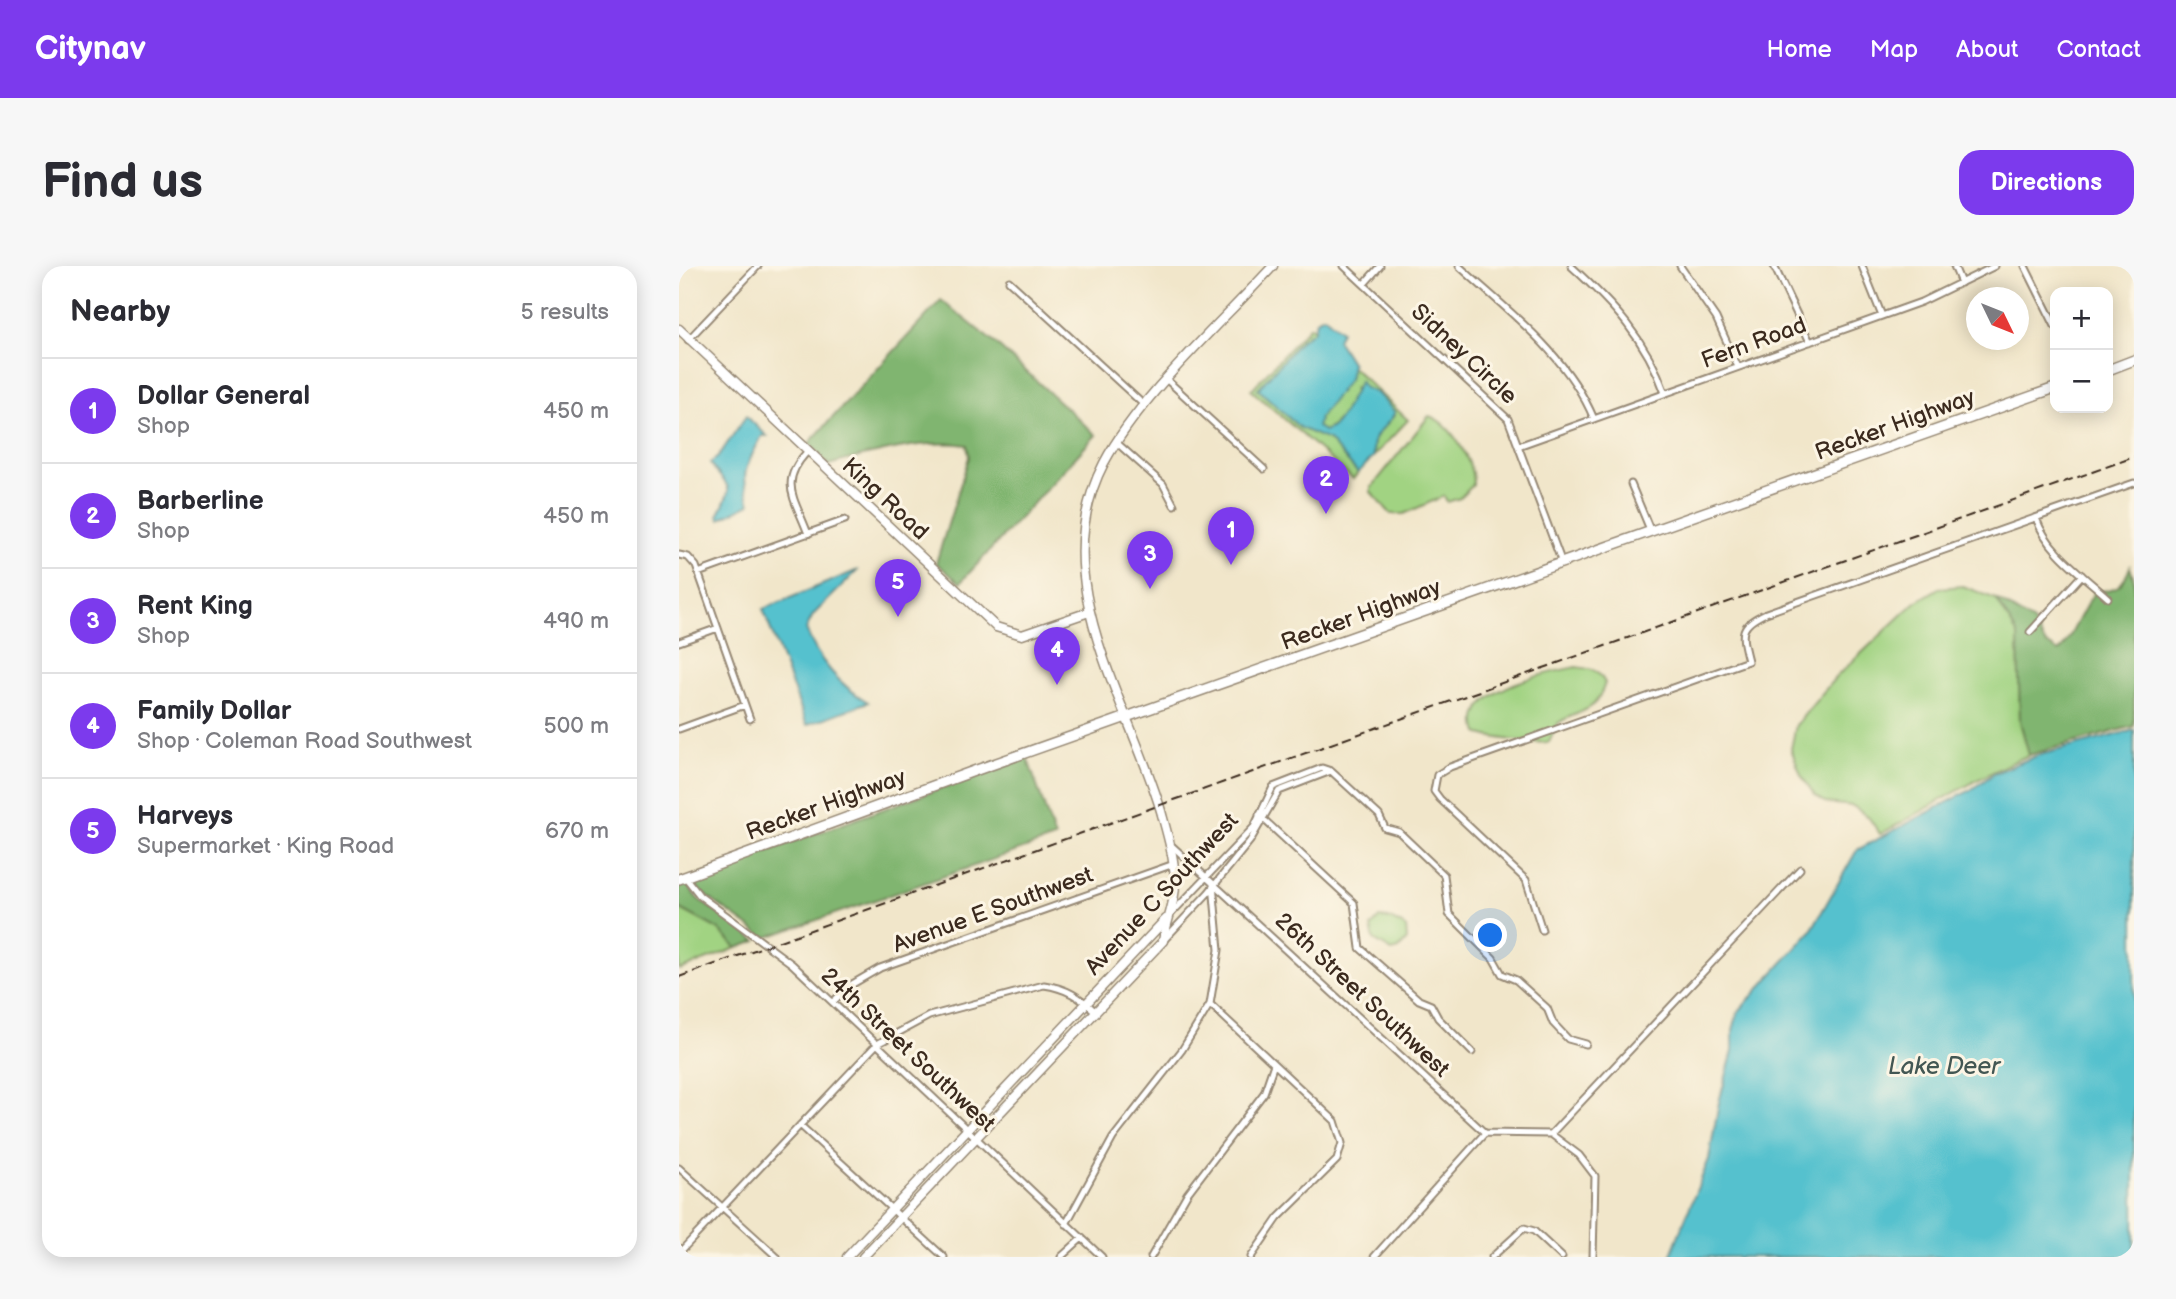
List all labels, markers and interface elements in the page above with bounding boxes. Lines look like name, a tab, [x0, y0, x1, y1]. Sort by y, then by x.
text: Citynav	[35, 29, 146, 69]
text: Home	[1767, 35, 1832, 64]
text: Map	[1870, 35, 1918, 64]
text: About	[1956, 35, 2018, 64]
text: Contact	[2056, 35, 2141, 64]
button: Directions	[1959, 150, 2134, 215]
text: Find us	[42, 153, 203, 212]
north arrow	[1966, 287, 2029, 350]
map controls	[2050, 287, 2113, 413]
button: +	[2050, 287, 2113, 350]
text: Nearby	[70, 294, 170, 330]
text: 5 results	[521, 298, 609, 326]
street label: Sidney Circle	[1405, 298, 1523, 410]
street label: Fern Road	[1698, 311, 1810, 375]
button: −	[2050, 350, 2113, 413]
text: Dollar General	[137, 381, 310, 412]
street label: Recker Highway	[1811, 383, 1979, 467]
text: 1	[88, 397, 98, 425]
text: 450 m	[543, 397, 609, 425]
text: Shop	[137, 412, 190, 440]
street label: King Road	[836, 452, 934, 546]
pin: 2	[1303, 456, 1349, 514]
text: Barberline	[137, 486, 264, 517]
text: 2	[86, 502, 100, 530]
text: 450 m	[543, 502, 609, 530]
pin: 1	[1208, 507, 1254, 565]
text: Shop	[137, 517, 190, 545]
pin: 3	[1127, 531, 1173, 589]
pin: 5	[875, 559, 921, 617]
street label: Recker Highway	[1277, 573, 1445, 657]
text: Rent King	[137, 591, 253, 622]
text: 3	[86, 607, 100, 635]
text: 490 m	[543, 607, 609, 635]
text: Shop	[137, 622, 190, 650]
pin: 4	[1034, 627, 1080, 685]
text: Family Dollar	[137, 696, 291, 727]
text: 4	[86, 712, 100, 740]
text: 500 m	[544, 712, 609, 740]
text: Shop · Coleman Road Southwest	[137, 727, 472, 755]
street label: Recker Highway	[742, 763, 910, 847]
text: Harveys	[137, 801, 233, 832]
street label: Avenue C Southwest	[1079, 807, 1245, 981]
text: 5	[86, 817, 100, 845]
text: 670 m	[545, 817, 609, 845]
text: Supermarket · King Road	[137, 832, 394, 860]
street label: Avenue E Southwest	[889, 861, 1097, 959]
street label: 26th Street Southwest	[1269, 907, 1455, 1083]
your location	[1473, 918, 1507, 952]
street label: 24th Street Southwest	[815, 962, 1001, 1138]
water label: Lake Deer	[1888, 1052, 2002, 1081]

